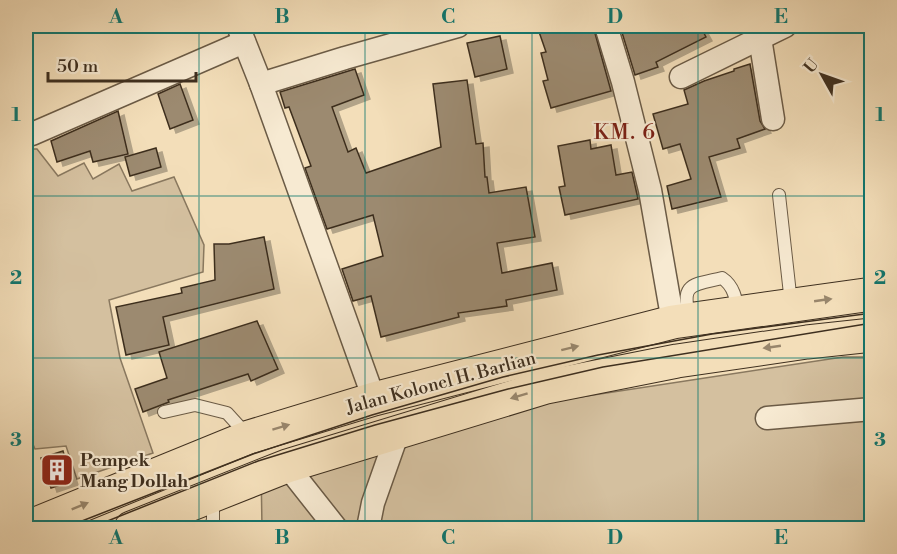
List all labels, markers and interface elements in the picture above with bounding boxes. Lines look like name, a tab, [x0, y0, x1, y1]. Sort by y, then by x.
text: A	[108, 5, 124, 30]
text: B	[274, 5, 290, 30]
text: C	[441, 5, 455, 30]
text: D	[607, 5, 623, 30]
text: E	[774, 5, 788, 30]
scale bar	[48, 45, 196, 83]
north arrow	[792, 45, 852, 105]
text: U	[800, 54, 823, 77]
text: 50 m	[57, 55, 99, 78]
text: 1	[11, 103, 21, 128]
text: 1	[875, 103, 885, 128]
district label: KM. 6	[593, 120, 657, 146]
text: 2	[10, 266, 22, 291]
text: 2	[874, 266, 886, 291]
one-way arrow	[814, 295, 833, 305]
one-way arrow	[561, 343, 580, 353]
one-way arrow	[762, 343, 781, 352]
street label: Jalan Kolonel H. Barlian	[343, 347, 539, 420]
one-way arrow	[510, 392, 528, 401]
one-way arrow	[272, 422, 290, 431]
text: 3	[10, 428, 22, 453]
text: 3	[874, 428, 886, 453]
place label: Pempek Mang Dollah	[80, 449, 188, 493]
building icon: Pempek Mang Dollah	[39, 452, 75, 488]
one-way arrow	[71, 501, 89, 510]
text: A	[108, 526, 124, 551]
text: B	[274, 526, 290, 551]
text: C	[441, 526, 455, 551]
text: D	[607, 526, 623, 551]
text: E	[774, 526, 788, 551]

